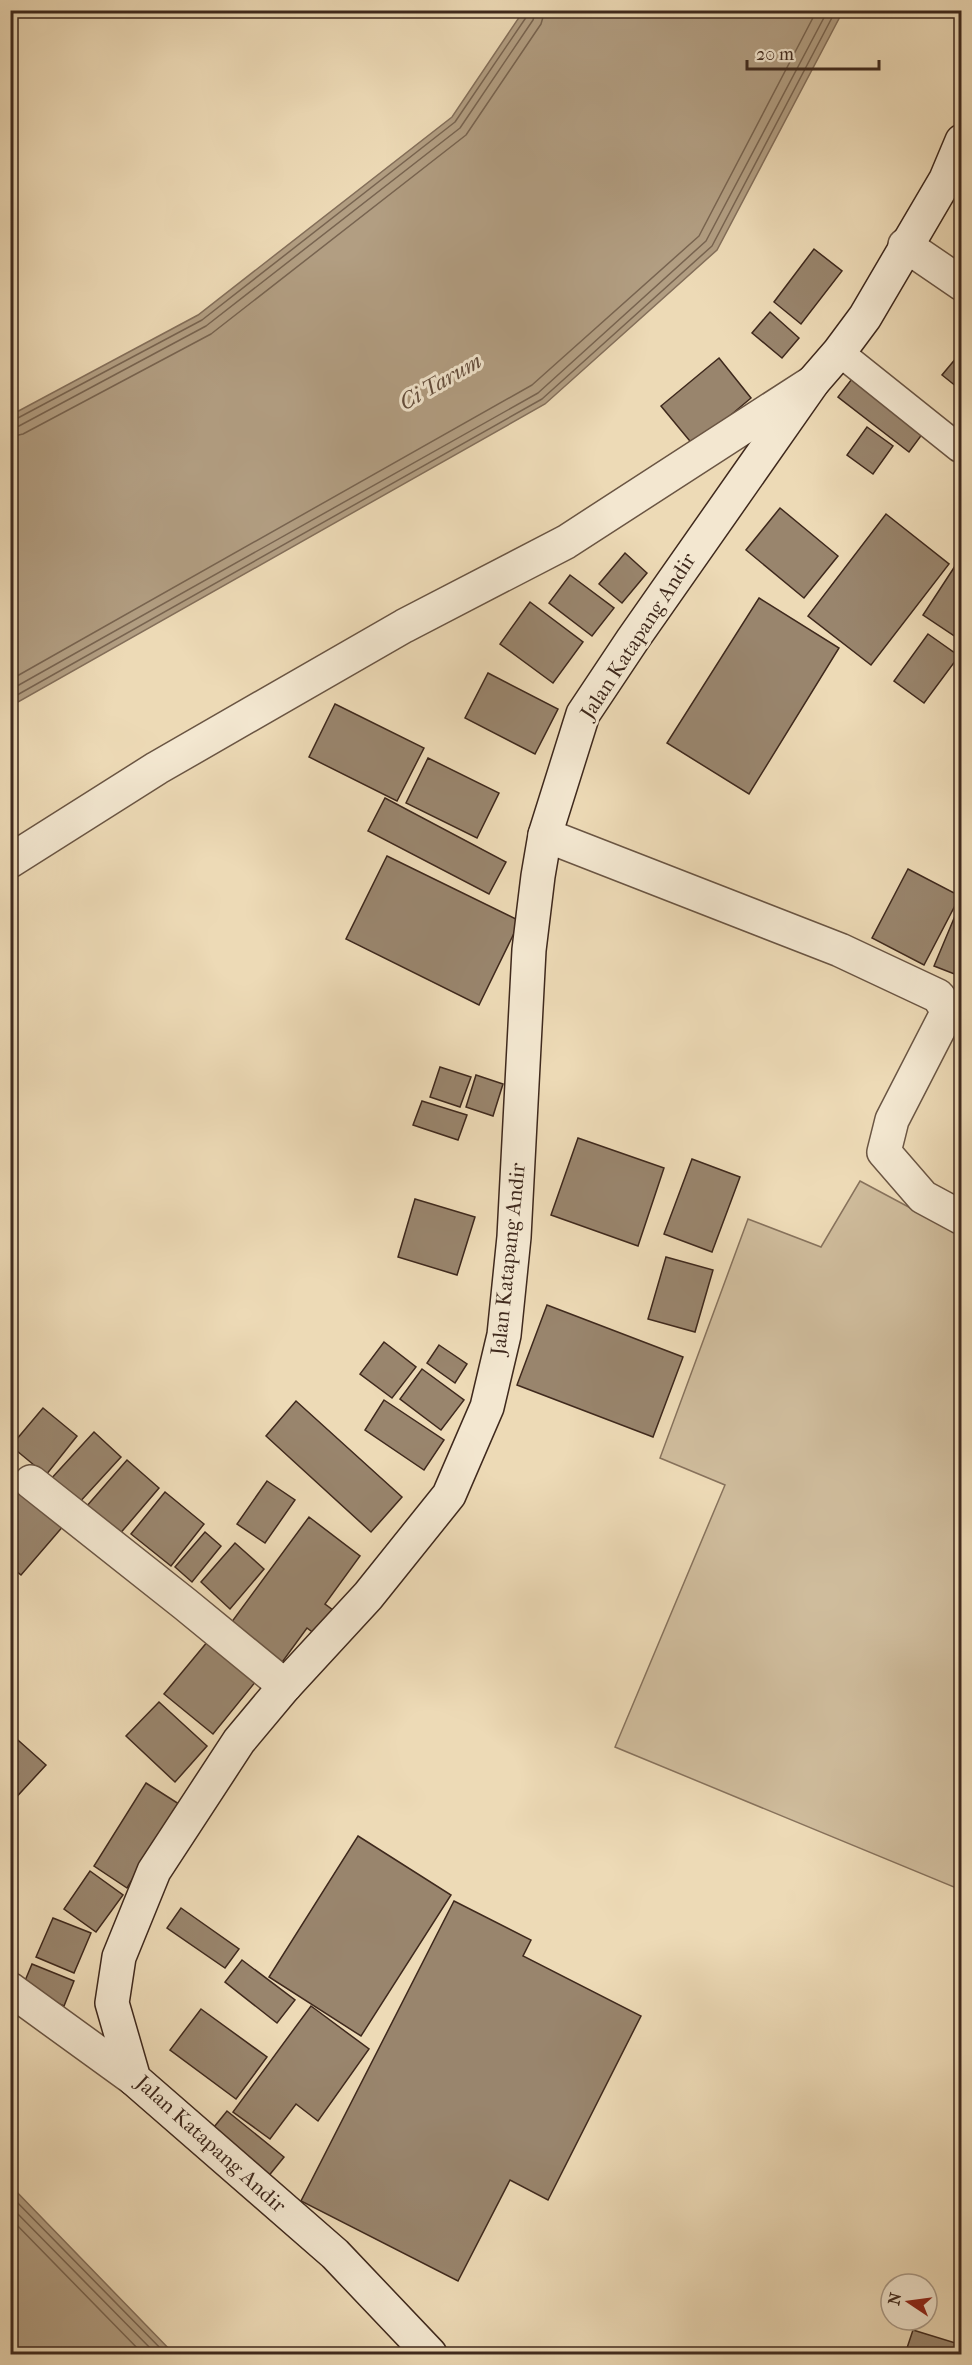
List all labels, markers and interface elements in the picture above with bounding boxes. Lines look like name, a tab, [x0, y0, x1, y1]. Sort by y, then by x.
scale bar	[747, 33, 879, 71]
text: 20 m	[756, 44, 794, 65]
water label: Ci Tarum	[395, 348, 486, 416]
street label: Jalan Katapang Andir	[574, 548, 701, 725]
street label: Jalan Katapang Andir	[486, 1162, 530, 1358]
street label: Jalan Katapang Andir	[130, 2069, 291, 2218]
north arrow	[879, 2272, 939, 2332]
text: N	[884, 2290, 906, 2307]

